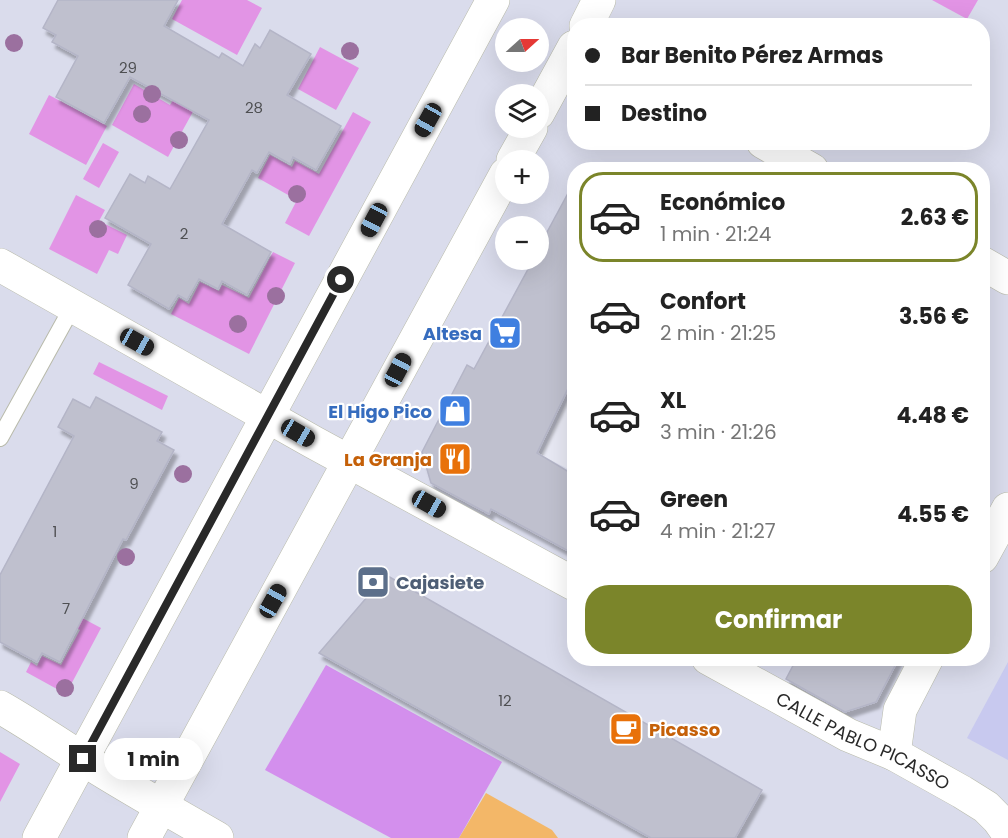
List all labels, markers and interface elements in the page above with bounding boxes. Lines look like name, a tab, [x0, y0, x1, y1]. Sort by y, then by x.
north arrow	[495, 18, 549, 72]
map controls	[495, 18, 549, 270]
text: Bar Benito Pérez Armas	[621, 40, 883, 71]
house number: 29	[119, 57, 137, 78]
button: layers	[495, 84, 549, 138]
house number: 28	[245, 97, 263, 118]
text: Destino	[621, 98, 707, 129]
car	[411, 100, 445, 140]
button: +	[495, 150, 549, 204]
text: Económico	[660, 187, 785, 218]
icon: car	[588, 190, 642, 244]
car	[358, 200, 390, 240]
text: 2.63 €	[901, 202, 969, 233]
button: −	[495, 216, 549, 270]
text: 1 min · 21:24	[660, 220, 771, 248]
house number: 2	[180, 223, 188, 244]
route start	[327, 266, 354, 293]
text: Confort	[660, 286, 746, 317]
icon: car	[588, 289, 642, 343]
text: 3.56 €	[899, 301, 969, 332]
supermarket icon: Altesa	[487, 315, 523, 351]
text: 2 min · 21:25	[660, 319, 776, 347]
place label: Altesa	[423, 321, 482, 346]
car	[117, 325, 157, 359]
car	[382, 350, 414, 390]
text: XL	[660, 385, 686, 416]
icon: car	[588, 388, 642, 442]
shop icon: El Higo Pico	[437, 393, 473, 429]
place label: El Higo Pico	[328, 399, 432, 424]
text: 4.48 €	[897, 400, 969, 431]
car	[278, 416, 318, 450]
text: 3 min · 21:26	[660, 418, 777, 446]
restaurant icon: La Granja	[437, 441, 473, 477]
place label: La Granja	[344, 447, 432, 472]
house number: 9	[129, 473, 139, 494]
text: Green	[660, 484, 728, 515]
car	[409, 487, 449, 521]
icon: car	[588, 487, 642, 541]
text: 4.55 €	[897, 499, 969, 530]
text: 4 min · 21:27	[660, 517, 776, 545]
house number: 1	[53, 521, 57, 542]
bank icon: Cajasiete	[355, 564, 391, 600]
place label: Cajasiete	[396, 570, 484, 595]
car	[256, 581, 290, 621]
button: Confirmar	[585, 585, 972, 654]
house number: 7	[62, 598, 70, 619]
street label: CALLE PABLO PICASSO	[772, 686, 955, 795]
house number: 12	[498, 690, 512, 711]
cafe icon: Picasso	[608, 711, 644, 747]
place label: Picasso	[649, 717, 720, 742]
callout: 1 min	[104, 738, 203, 780]
route end	[69, 745, 96, 772]
text: 1 min	[127, 745, 180, 773]

